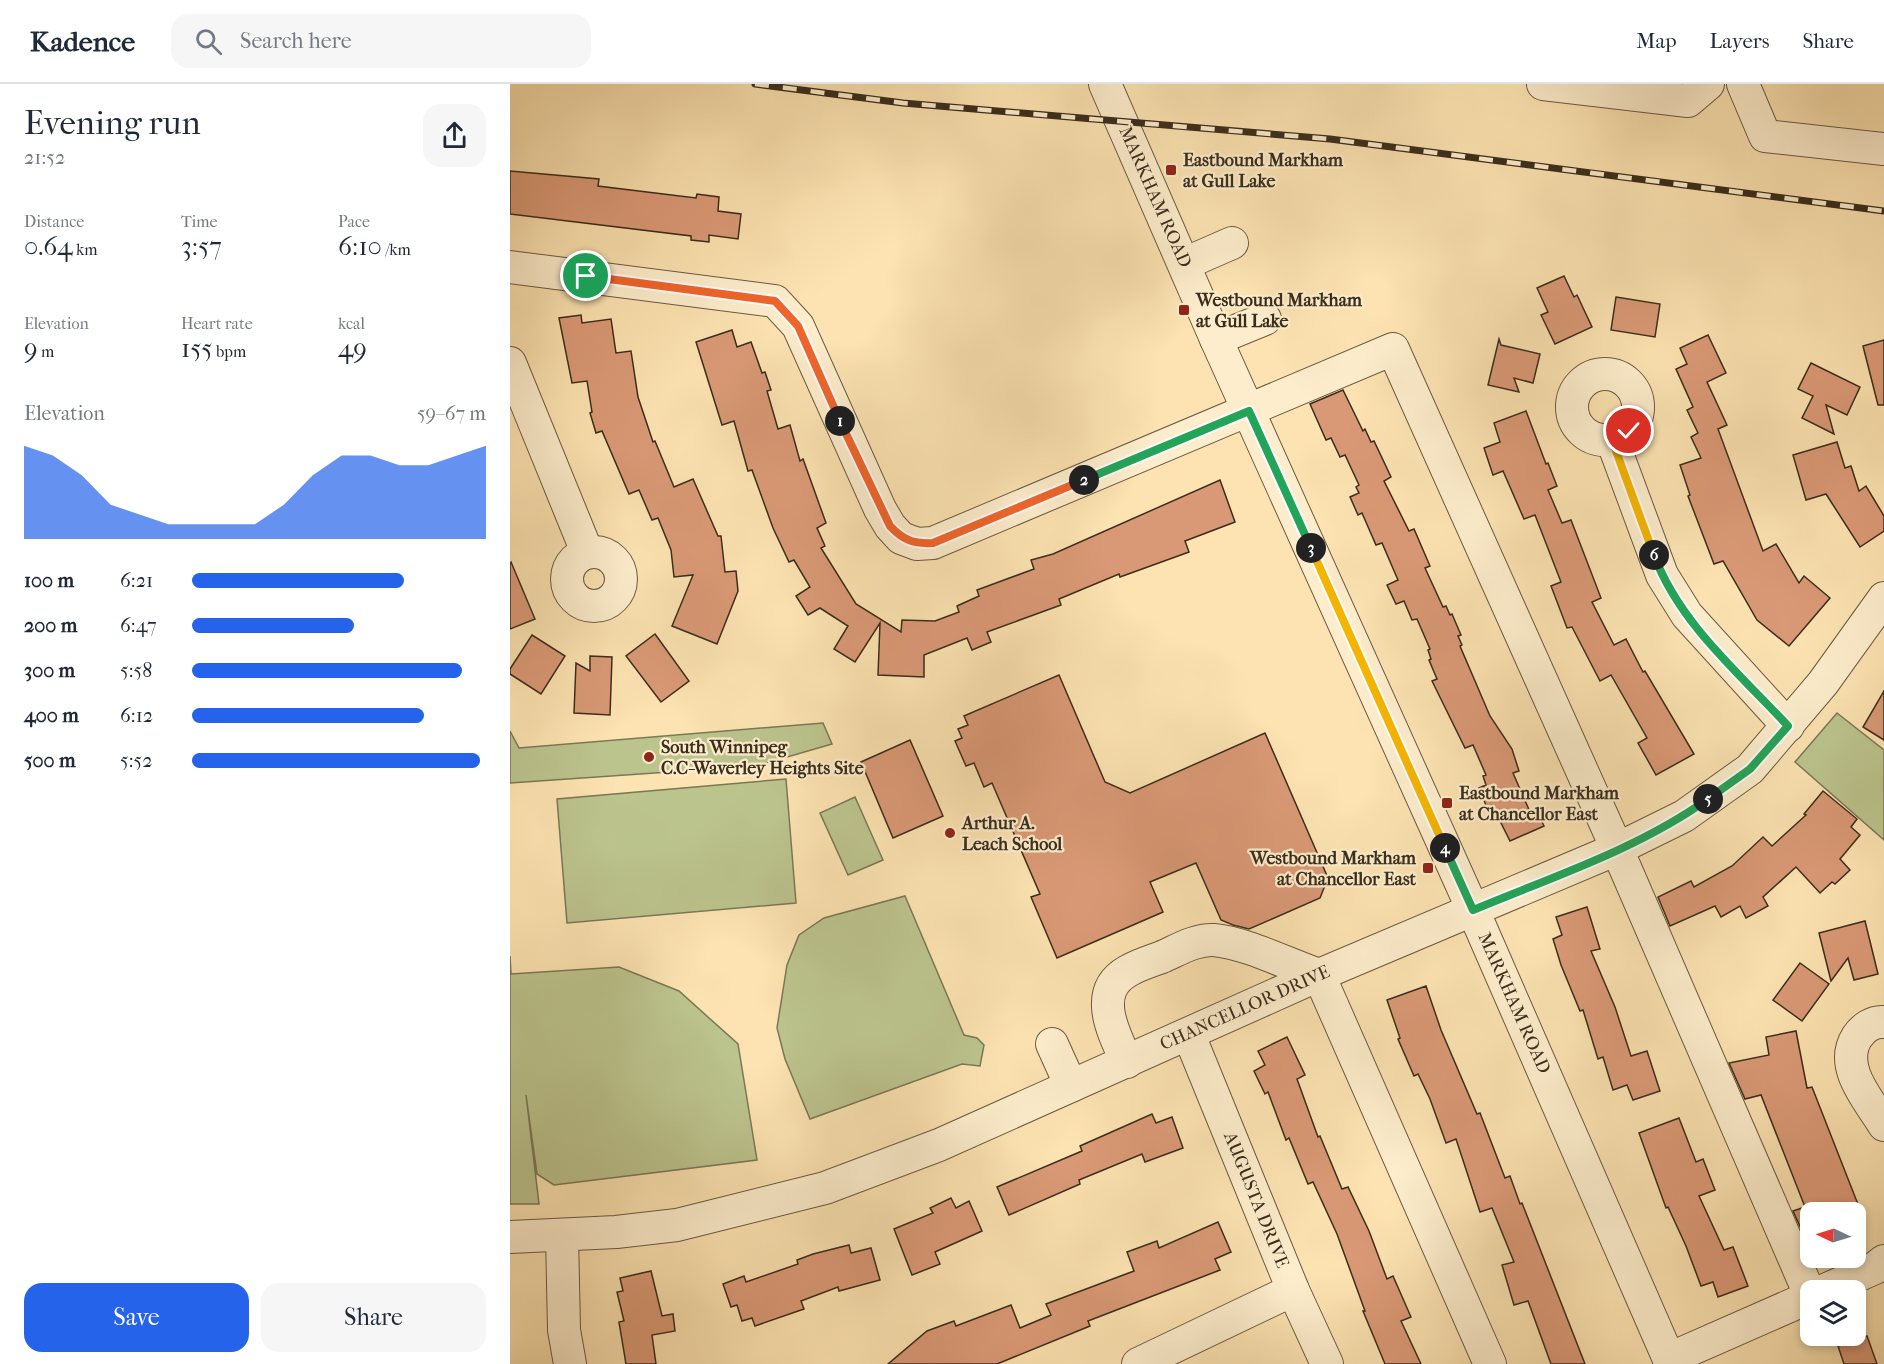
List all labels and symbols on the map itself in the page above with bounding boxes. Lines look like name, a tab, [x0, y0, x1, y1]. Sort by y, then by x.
street label: MARKHAM ROAD	[1114, 123, 1196, 271]
place label: Eastbound Markham at Gull Lake	[1183, 150, 1344, 192]
marker: Eastbound Markham at Gull Lake	[1164, 163, 1178, 177]
pin	[560, 250, 611, 301]
place label: Westbound Markham at Gull Lake	[1195, 290, 1363, 332]
marker: Westbound Markham at Gull Lake	[1177, 303, 1191, 317]
pin	[1603, 405, 1654, 456]
pin: 1	[825, 406, 855, 436]
pin: 2	[1069, 465, 1099, 495]
pin: 3	[1296, 533, 1326, 563]
pin: 6	[1639, 540, 1669, 570]
place label: South Winnipeg C.C-Waverley Heights Site	[661, 737, 864, 779]
marker: South Winnipeg C.C-Waverley Heights Site	[642, 750, 656, 764]
place label: Eastbound Markham at Chancellor East	[1459, 783, 1620, 825]
pin: 5	[1693, 784, 1723, 814]
marker: Eastbound Markham at Chancellor East	[1440, 796, 1454, 810]
place label: Arthur A. Leach School	[961, 813, 1063, 855]
marker: Arthur A. Leach School	[943, 826, 957, 840]
pin: 4	[1430, 833, 1460, 863]
place label: Westbound Markham at Chancellor East	[1249, 848, 1417, 890]
marker: Westbound Markham at Chancellor East	[1421, 861, 1435, 875]
street label: MARKHAM ROAD	[1473, 929, 1555, 1077]
street label: CHANCELLOR DRIVE	[1157, 961, 1333, 1055]
street label: AUGUSTA DRIVE	[1219, 1128, 1293, 1271]
north arrow	[1800, 1202, 1866, 1268]

